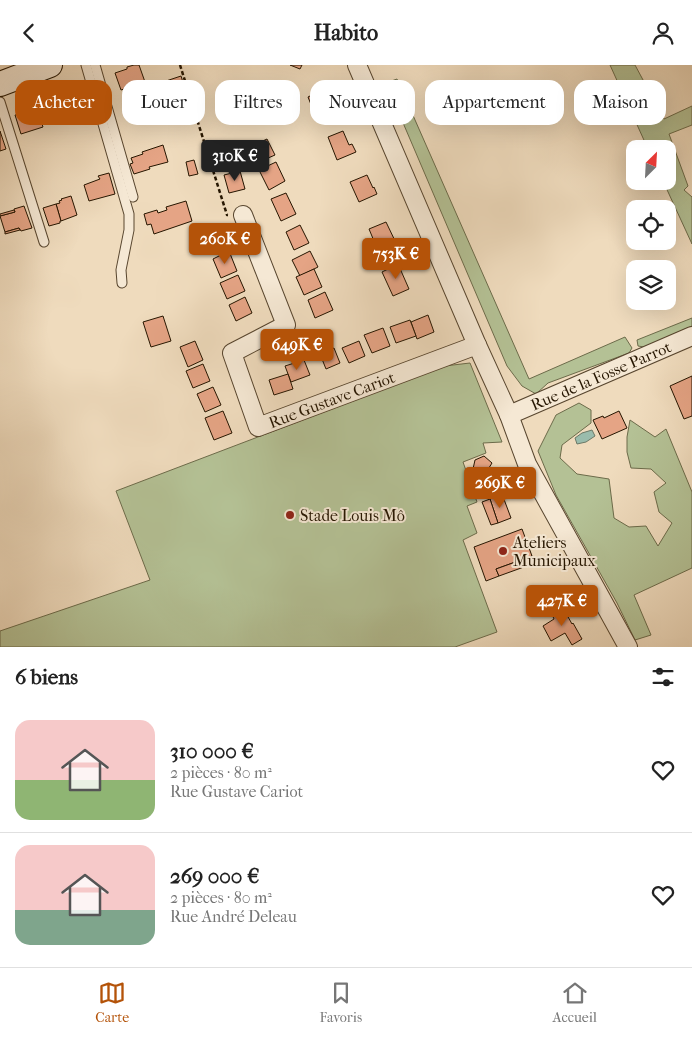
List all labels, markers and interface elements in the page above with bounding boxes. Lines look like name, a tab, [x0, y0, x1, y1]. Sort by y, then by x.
icon: back	[15, 19, 43, 47]
icon: person	[649, 19, 677, 47]
text: Habito	[314, 20, 378, 46]
chip: Acheter	[15, 80, 112, 125]
chip: Louer	[122, 80, 205, 125]
chip: Filtres	[215, 80, 300, 125]
chip: Nouveau	[310, 80, 415, 125]
chip: Appartement	[425, 80, 564, 125]
chip: Maison	[574, 80, 666, 125]
pin: 310K €	[194, 139, 276, 182]
north arrow	[626, 140, 676, 190]
map controls	[626, 140, 676, 310]
text: 310K €	[212, 146, 258, 165]
button: locate	[626, 200, 676, 250]
pin: 260K €	[184, 223, 266, 265]
text: 260K €	[200, 229, 250, 248]
pin: 753K €	[355, 237, 437, 280]
text: 753K €	[373, 244, 419, 263]
button: layers	[626, 260, 676, 310]
pin: 649K €	[256, 329, 338, 371]
text: 649K €	[271, 335, 323, 354]
street label: Rue de la Fosse Parrot	[528, 337, 674, 414]
street label: Rue Gustave Cariot	[266, 367, 398, 432]
pin: 269K €	[459, 467, 541, 509]
text: 269K €	[475, 473, 525, 492]
place label: Stade Louis Mô	[300, 506, 405, 525]
marker: Stade Louis Mô	[284, 509, 296, 521]
place label: Ateliers Municipaux	[512, 533, 596, 570]
marker: Ateliers Municipaux	[497, 545, 509, 557]
pin: 427K €	[521, 585, 603, 627]
text: 427K €	[537, 591, 587, 610]
icon: filters	[649, 663, 677, 691]
text: 6 biens	[15, 665, 78, 689]
text: 310 000 €	[170, 739, 254, 763]
icon: home	[55, 740, 115, 800]
icon: heart	[649, 756, 677, 784]
text: 2 pièces · 80 m²	[170, 763, 272, 782]
text: Rue Gustave Cariot	[170, 782, 303, 801]
text: 269 000 €	[170, 864, 259, 888]
icon: home	[55, 865, 115, 925]
icon: heart	[649, 881, 677, 909]
text: 2 pièces · 80 m²	[170, 888, 272, 907]
text: Rue André Deleau	[170, 907, 297, 926]
tab: Carte	[95, 979, 129, 1026]
tab: Favoris	[319, 979, 362, 1026]
tab: Accueil	[553, 979, 597, 1026]

